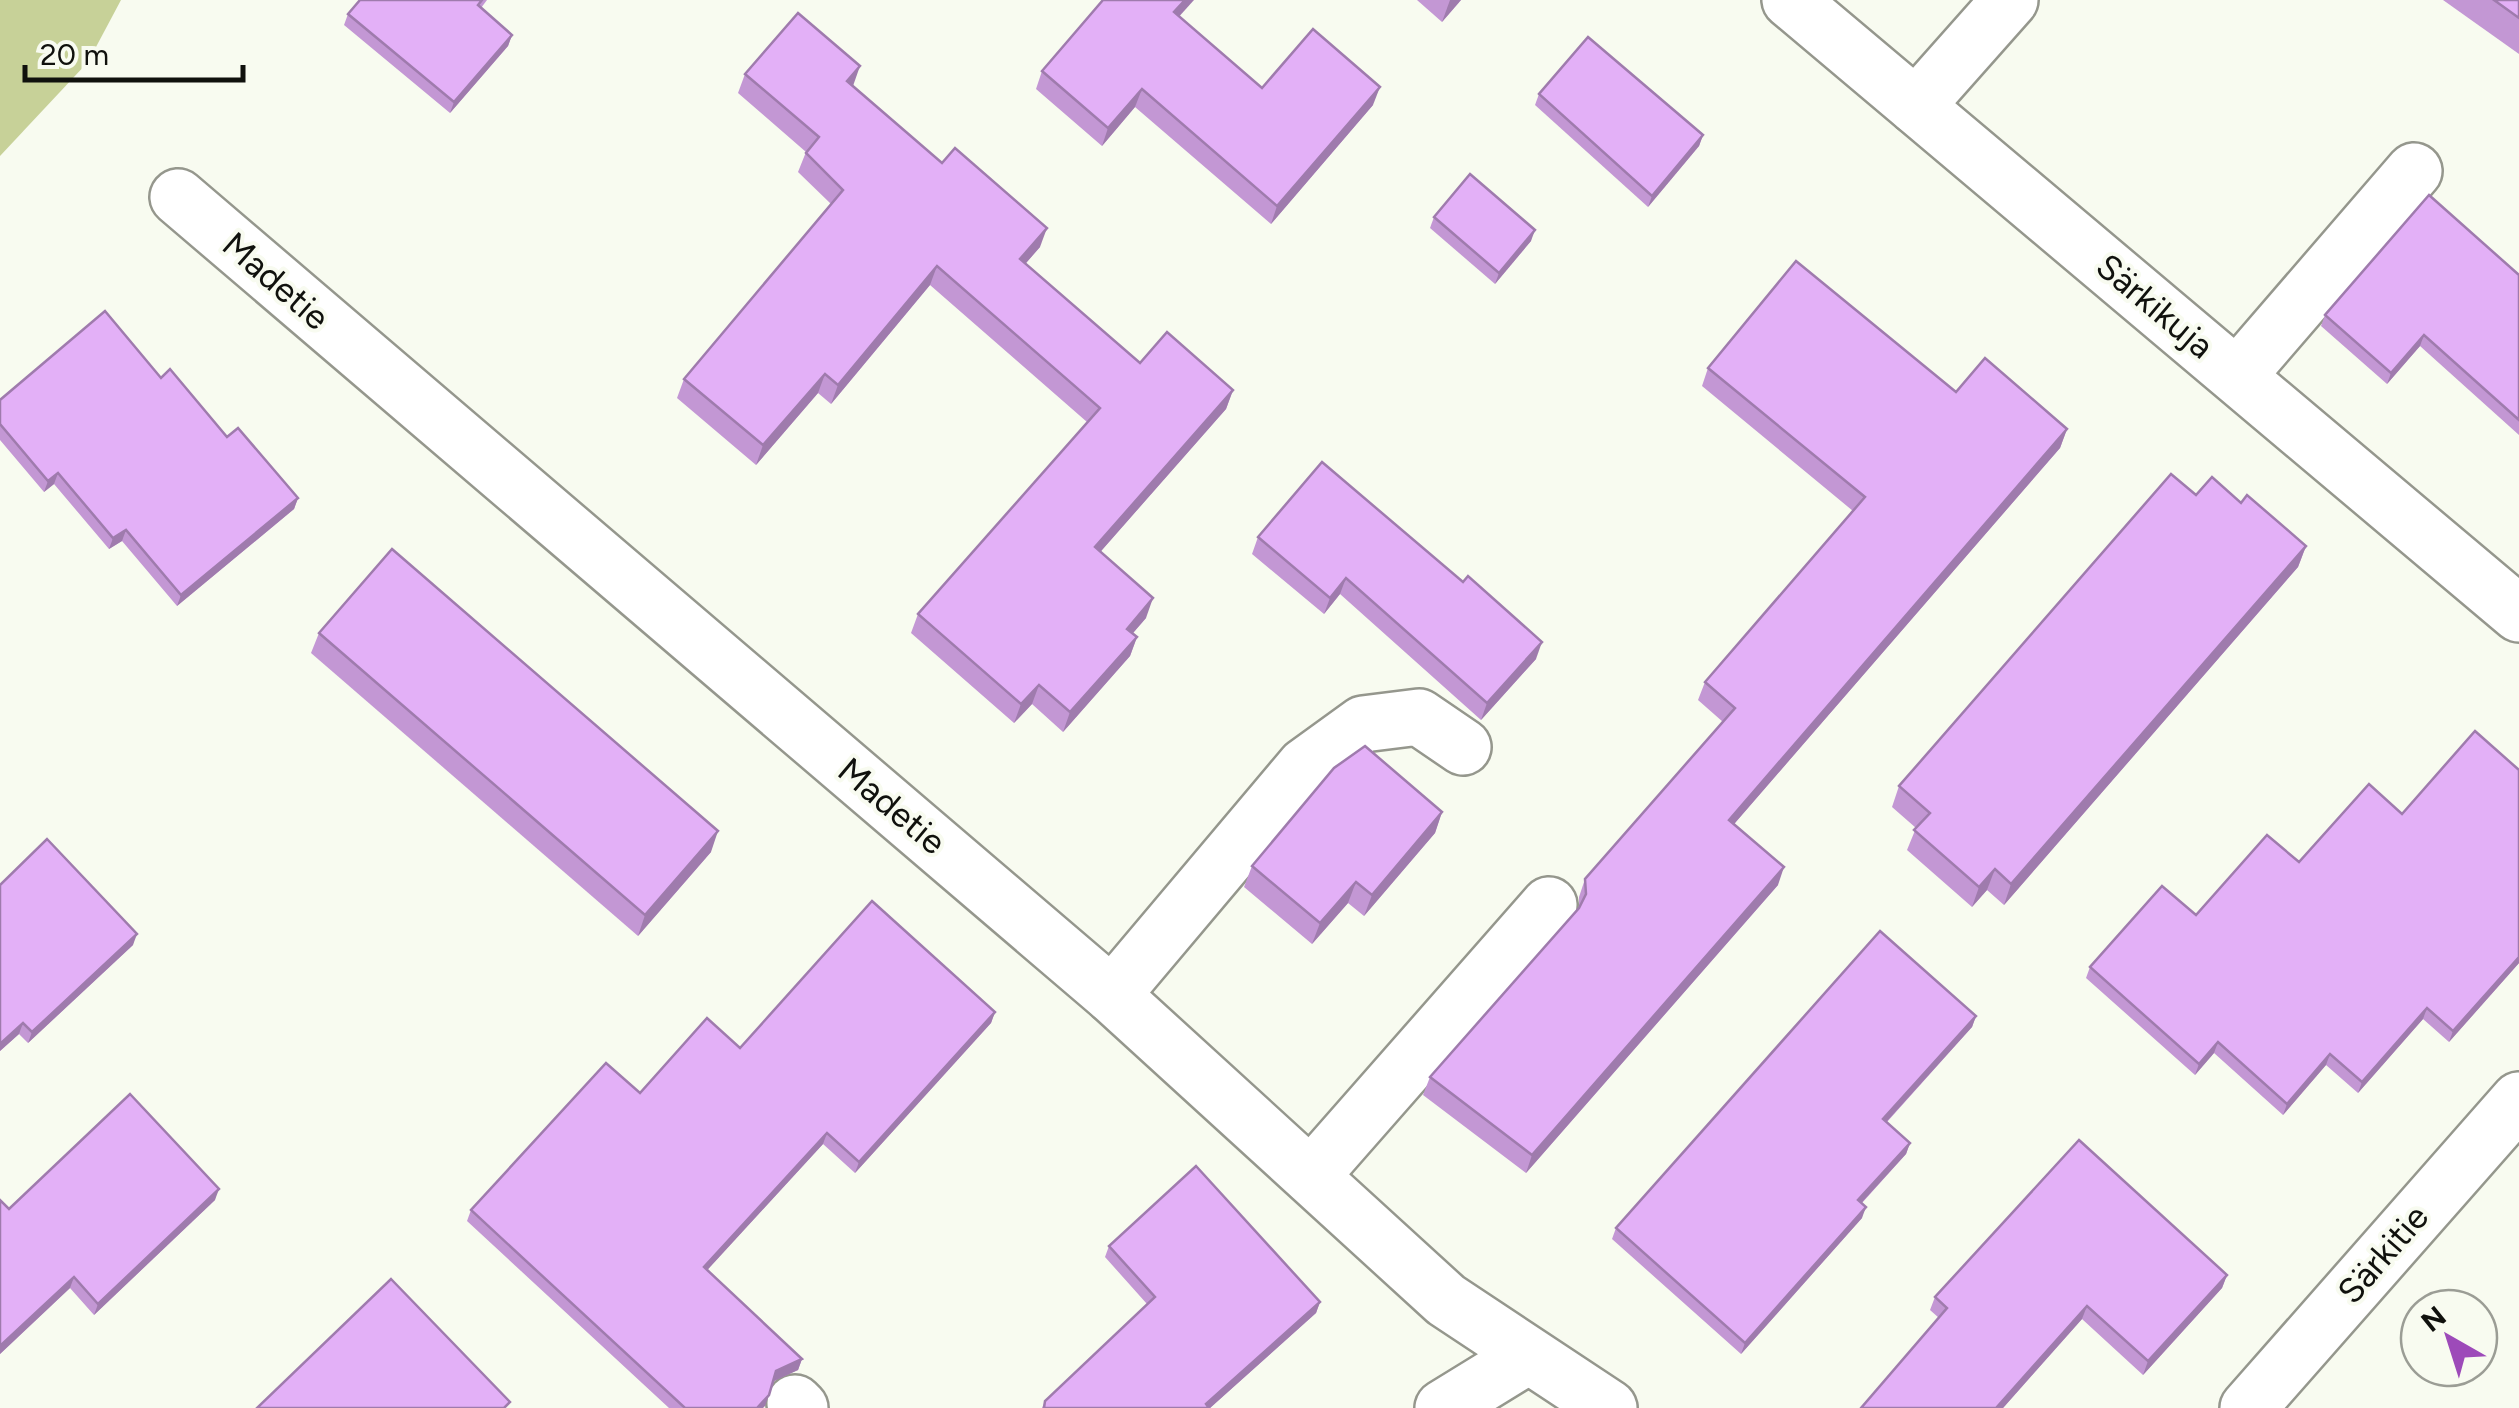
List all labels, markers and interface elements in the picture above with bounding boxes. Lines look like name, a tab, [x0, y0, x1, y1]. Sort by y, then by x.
scale bar	[25, 20, 242, 82]
text: 20 m	[40, 36, 109, 73]
street label: Madetie	[214, 223, 338, 339]
street label: Särkikuja	[2088, 245, 2222, 367]
street label: Madetie	[830, 749, 954, 863]
street label: Särkitie	[2329, 1196, 2437, 1312]
north arrow	[2399, 1288, 2499, 1388]
text: N	[2414, 1299, 2452, 1339]

